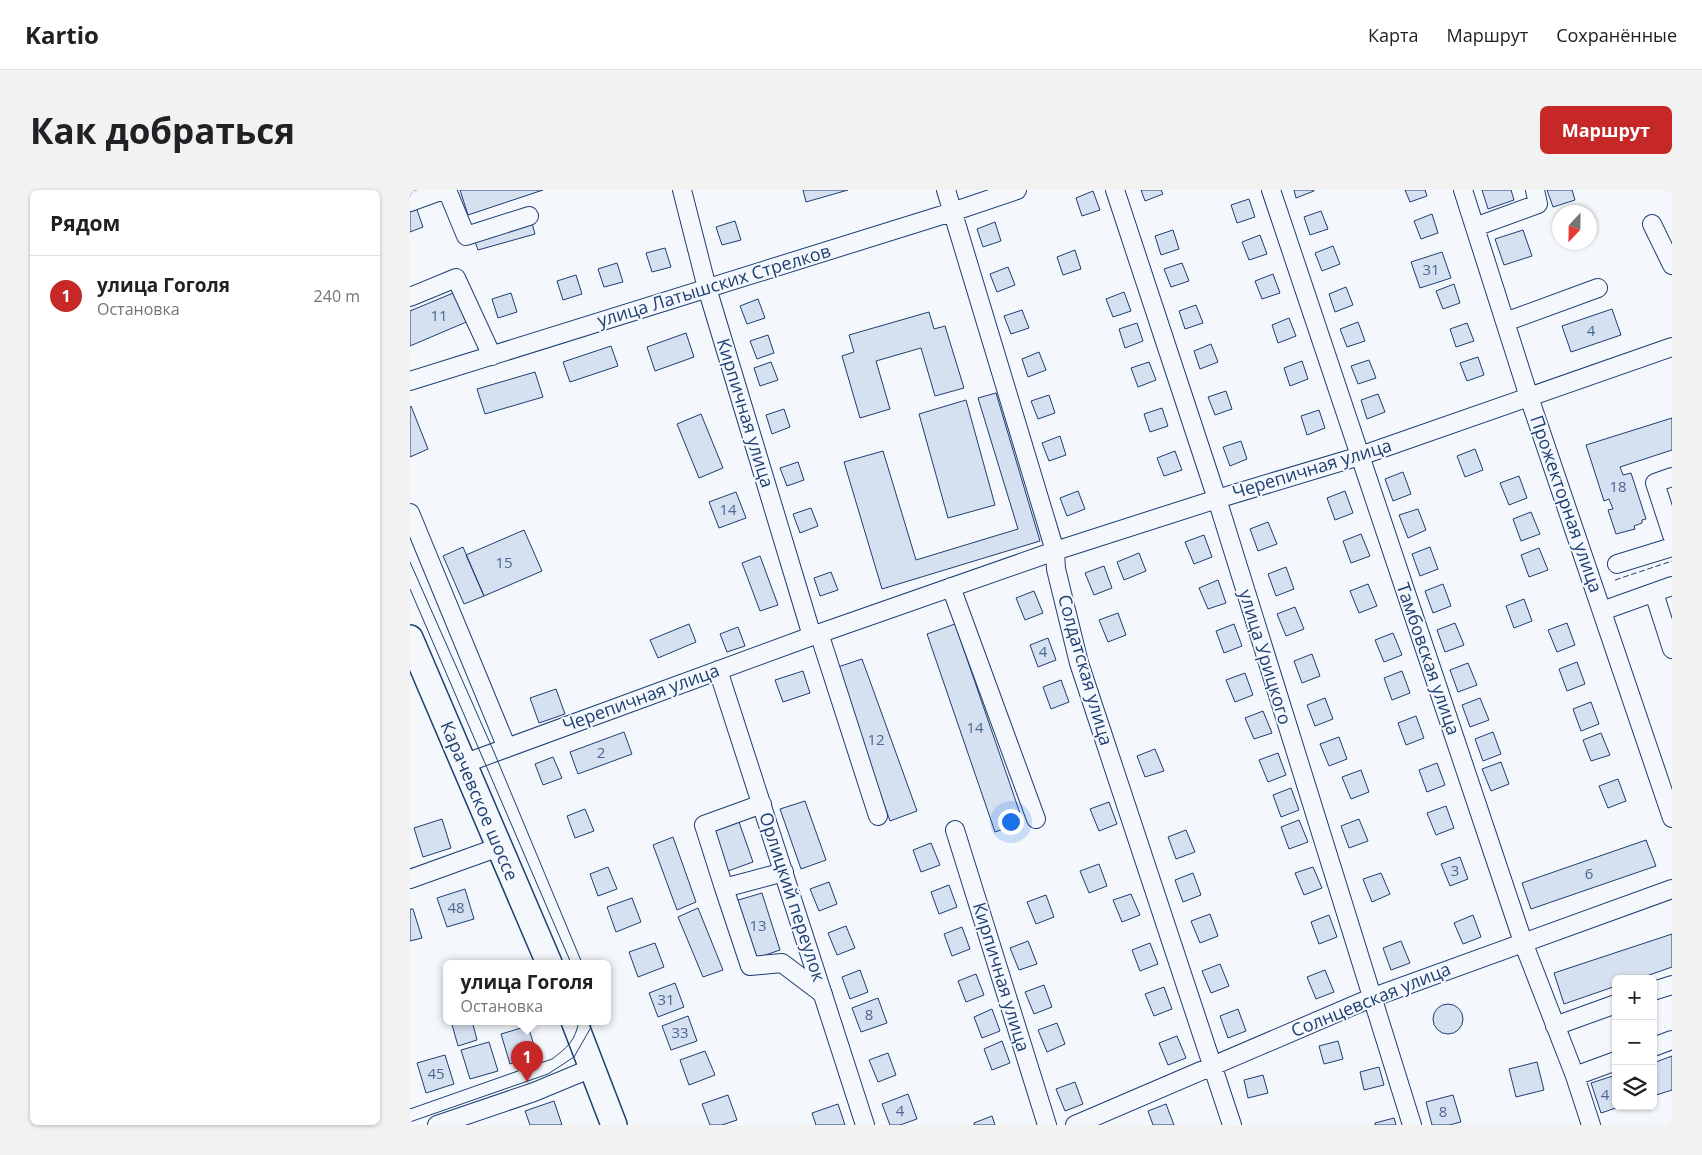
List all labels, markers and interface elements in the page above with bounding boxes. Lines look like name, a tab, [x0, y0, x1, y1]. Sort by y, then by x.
text: Kartio	[25, 18, 99, 51]
text: Карта	[1368, 23, 1418, 47]
text: Маршрут	[1446, 23, 1528, 47]
text: Сохранённые	[1556, 23, 1677, 47]
button: Маршрут	[1540, 106, 1672, 154]
text: Как добраться	[30, 107, 295, 154]
north arrow	[1552, 205, 1597, 250]
text: Рядом	[50, 209, 120, 237]
street label: улица Латышских Стрелков	[594, 238, 833, 332]
house number: 31	[1422, 259, 1440, 279]
text: улица Гоголя	[97, 272, 230, 298]
text: 1	[61, 285, 71, 307]
text: 240 m	[314, 285, 360, 307]
text: Остановка	[97, 298, 180, 320]
house number: 11	[430, 305, 448, 325]
house number: 4	[1587, 320, 1596, 340]
street label: Кирпичная улица	[712, 335, 780, 490]
street label: Прожекторная улица	[1525, 412, 1609, 595]
street label: Черепичная улица	[1229, 432, 1394, 504]
house number: 18	[1609, 476, 1627, 496]
house number: 14	[719, 499, 737, 519]
house number: 15	[495, 552, 513, 572]
street label: Тамбовская улица	[1392, 579, 1466, 738]
street label: улица Урицкого	[1234, 586, 1298, 727]
street label: Солдатская улица	[1053, 591, 1119, 748]
house number: 4	[1039, 641, 1048, 661]
street label: Черепичная улица	[559, 658, 722, 737]
street label: Карачевское шоссе	[435, 717, 524, 884]
house number: 14	[966, 717, 984, 737]
house number: 12	[867, 729, 885, 749]
house number: 2	[597, 742, 605, 762]
street label: Орлицкий переулок	[754, 809, 832, 985]
your location	[998, 809, 1024, 835]
house number: 3	[1451, 860, 1459, 880]
house number: 6	[1585, 863, 1593, 883]
house number: 48	[447, 897, 465, 917]
street label: Кирпичная улица	[968, 899, 1036, 1054]
house number: 13	[749, 915, 767, 935]
street label: Солнцевская улица	[1287, 956, 1454, 1042]
popup	[443, 960, 611, 1025]
text: улица Гоголя	[460, 969, 594, 995]
map controls	[1612, 975, 1657, 1110]
button: +	[1612, 975, 1657, 1020]
house number: 31	[657, 989, 675, 1009]
text: Остановка	[460, 995, 543, 1017]
house number: 8	[865, 1004, 873, 1024]
button: −	[1612, 1020, 1657, 1065]
house number: 33	[671, 1022, 689, 1042]
pin: 1	[511, 1041, 543, 1082]
house number: 45	[427, 1063, 445, 1083]
button: layers	[1612, 1065, 1657, 1110]
house number: 4	[1601, 1084, 1610, 1104]
house number: 4	[896, 1100, 905, 1120]
house number: 8	[1439, 1101, 1447, 1121]

